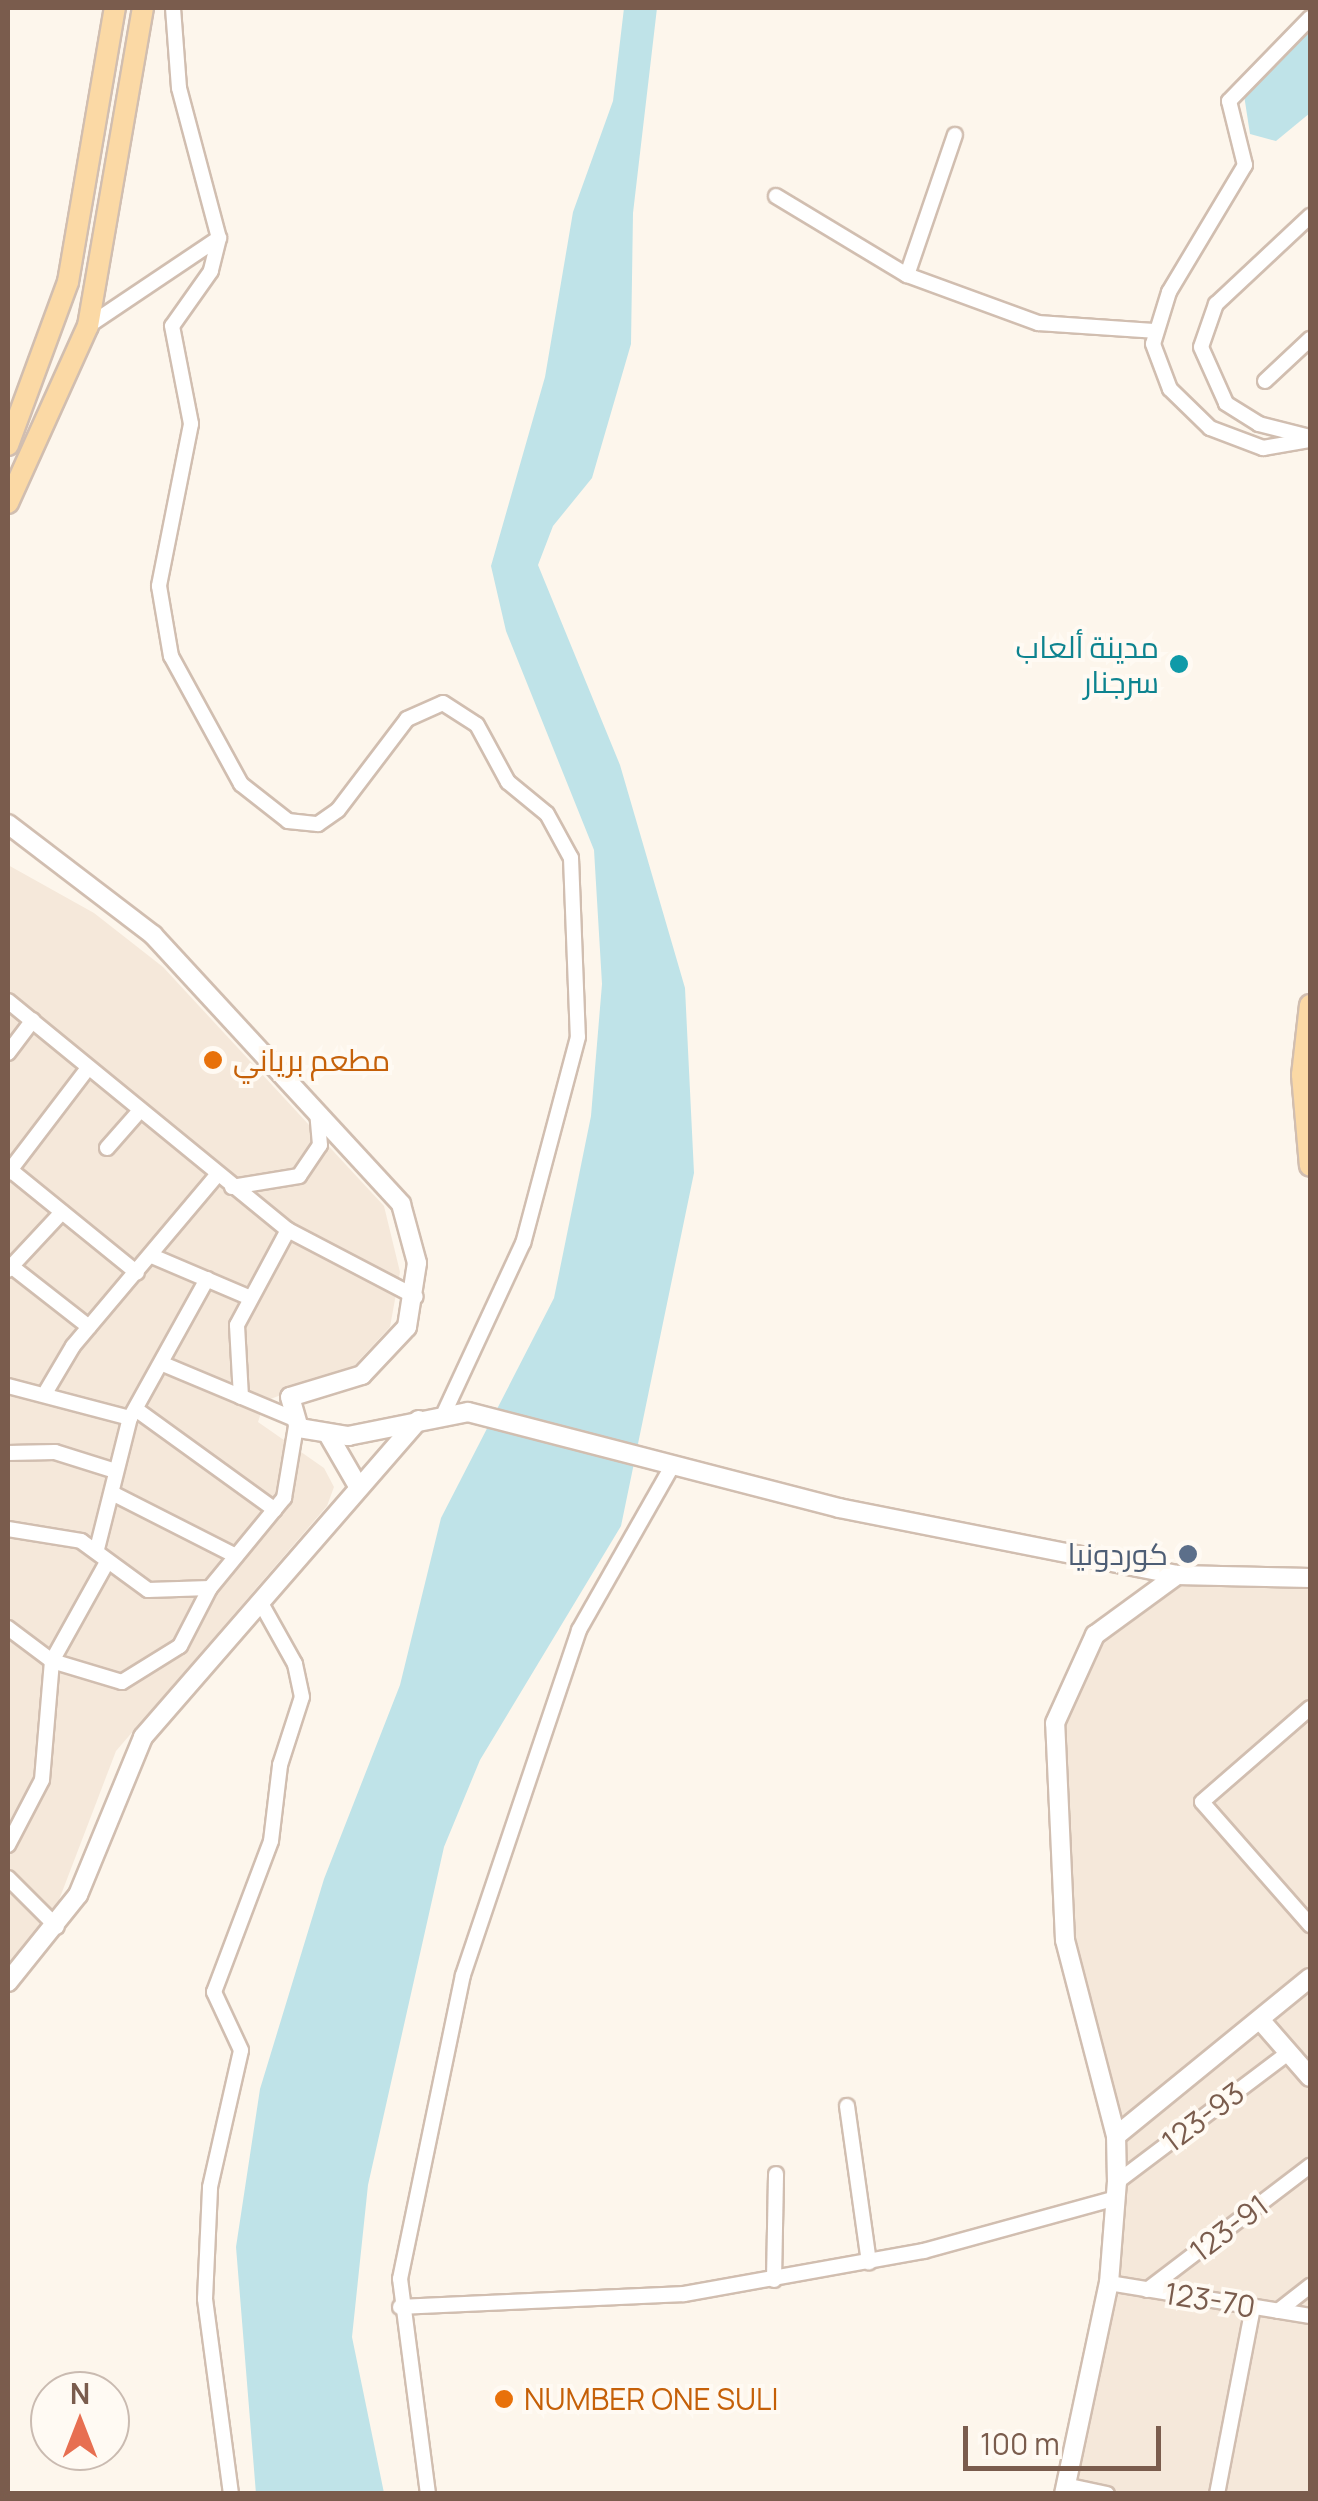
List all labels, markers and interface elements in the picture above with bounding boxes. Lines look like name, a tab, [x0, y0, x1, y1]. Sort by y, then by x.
place label: مدينة ألعاب سرجنار	[1016, 629, 1159, 700]
marker: مدينة ألعاب سرجنار	[1168, 653, 1190, 675]
place label: مطعم برياني	[233, 1042, 390, 1078]
marker: مطعم برياني	[202, 1049, 224, 1071]
place label: كوردونيا	[1068, 1536, 1168, 1572]
marker: كوردونيا	[1177, 1543, 1199, 1565]
street label: 123-93	[1155, 2075, 1251, 2159]
street label: 123-91	[1183, 2187, 1275, 2269]
street label: 123-70	[1162, 2275, 1258, 2325]
north arrow	[30, 2371, 130, 2471]
text: N	[70, 2374, 90, 2412]
place label: NUMBER ONE SULI	[524, 2381, 778, 2417]
marker: NUMBER ONE SULI	[493, 2388, 515, 2410]
scale bar	[968, 2406, 1166, 2468]
text: 100 m	[980, 2423, 1060, 2464]

